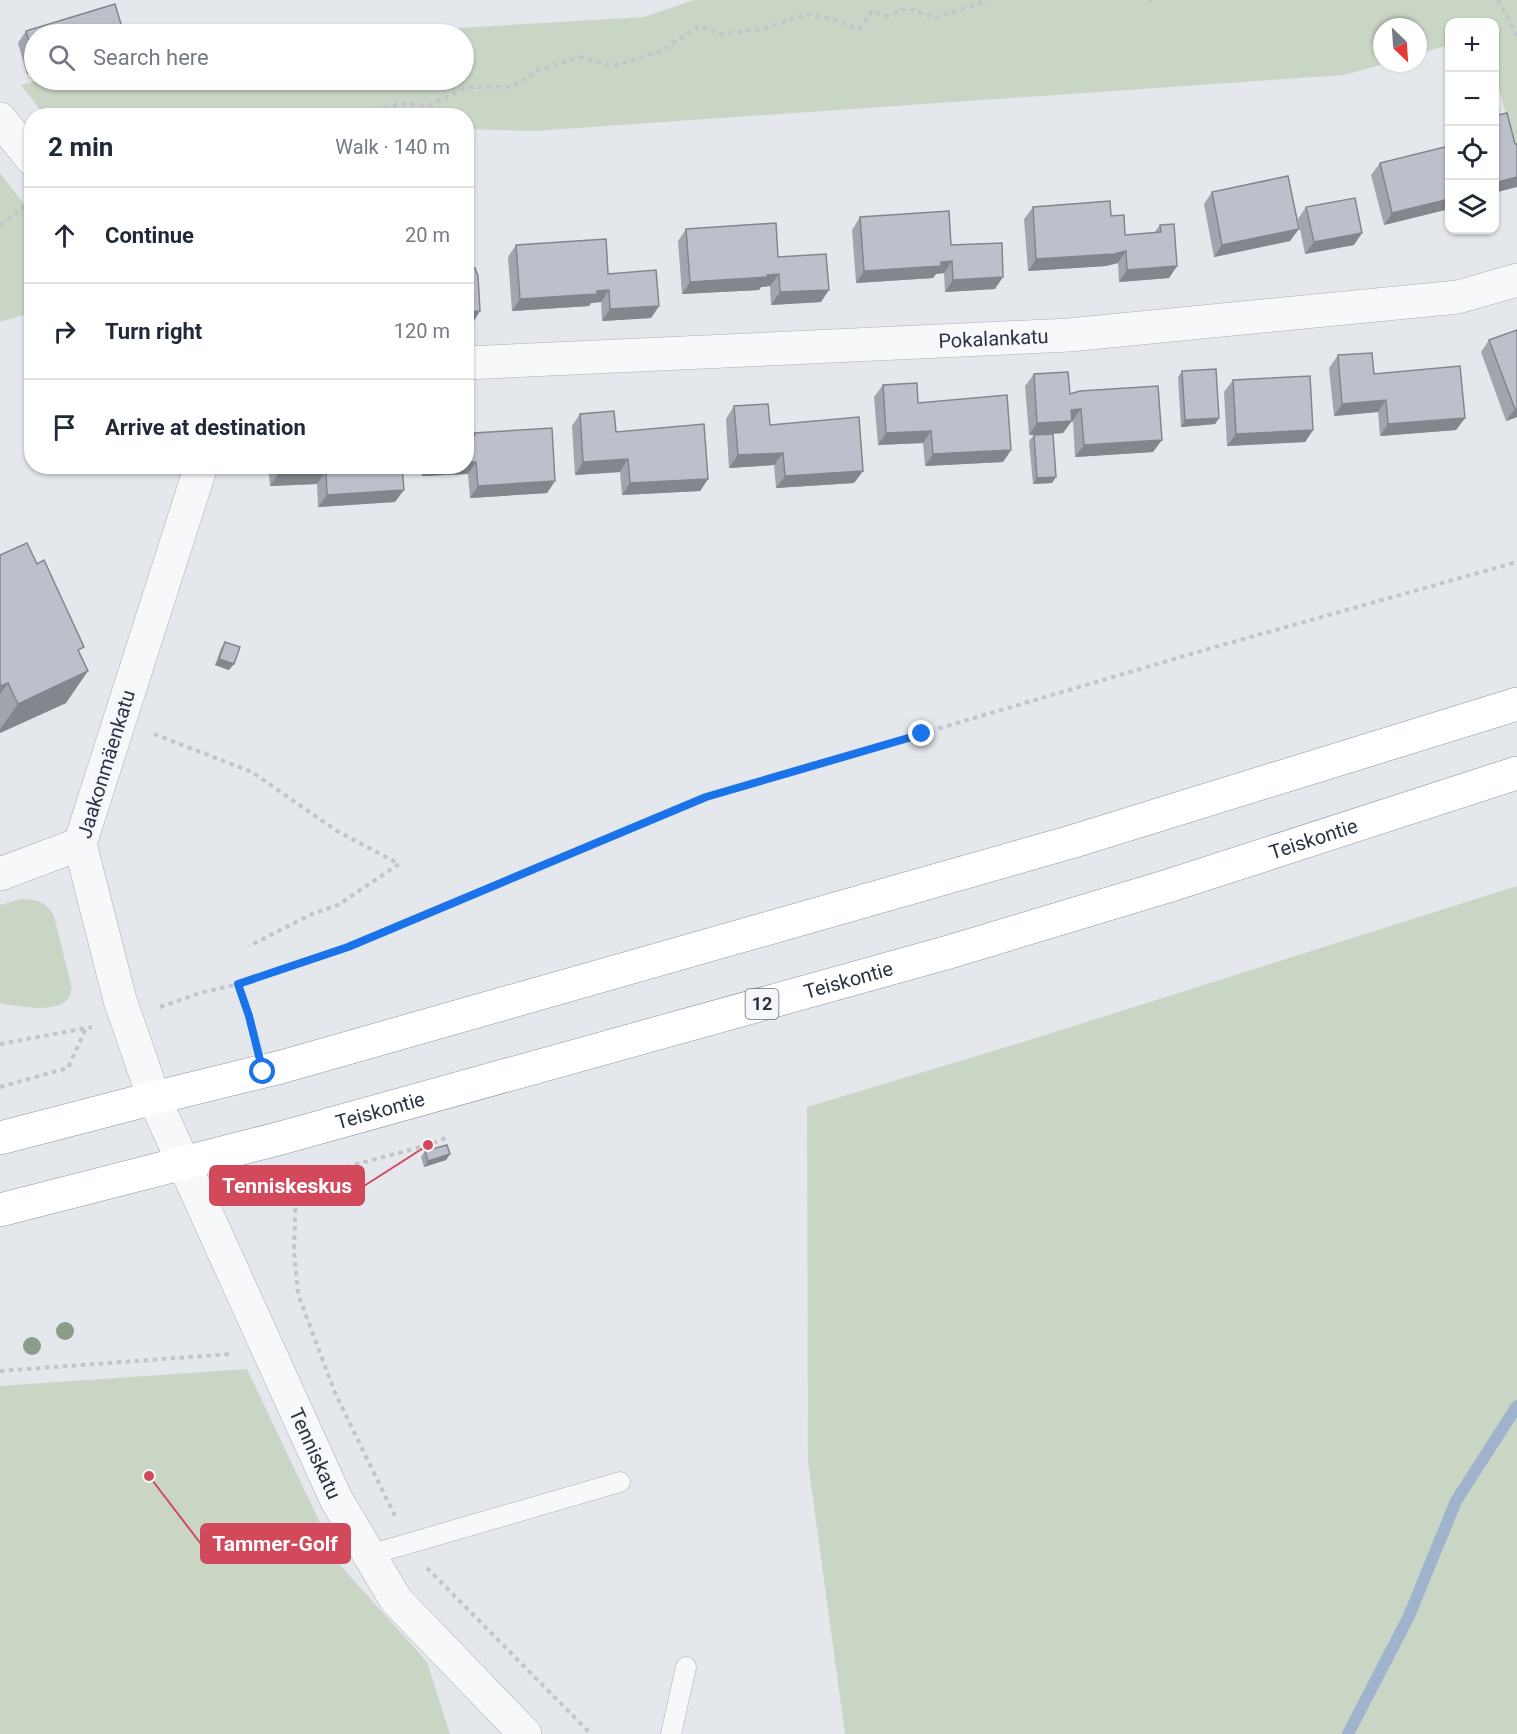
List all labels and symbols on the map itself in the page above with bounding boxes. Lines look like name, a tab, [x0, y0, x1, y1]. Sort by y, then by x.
north arrow	[1373, 18, 1427, 72]
street label: Pokalankatu	[938, 324, 1049, 353]
street label: Jaakonmäenkatu	[72, 687, 140, 841]
route end	[908, 720, 934, 746]
street label: Teiskontie	[1266, 813, 1361, 864]
street label: Teiskontie	[801, 956, 896, 1004]
road number: 12	[746, 989, 778, 1019]
route start	[249, 1058, 275, 1084]
street label: Teiskontie	[333, 1087, 427, 1134]
callout: Tenniskeskus	[210, 1166, 364, 1205]
text: Tenniskeskus	[222, 1174, 352, 1198]
street label: Tenniskatu	[284, 1404, 346, 1503]
callout: Tammer-Golf	[201, 1524, 350, 1563]
text: Tammer-Golf	[212, 1532, 338, 1556]

